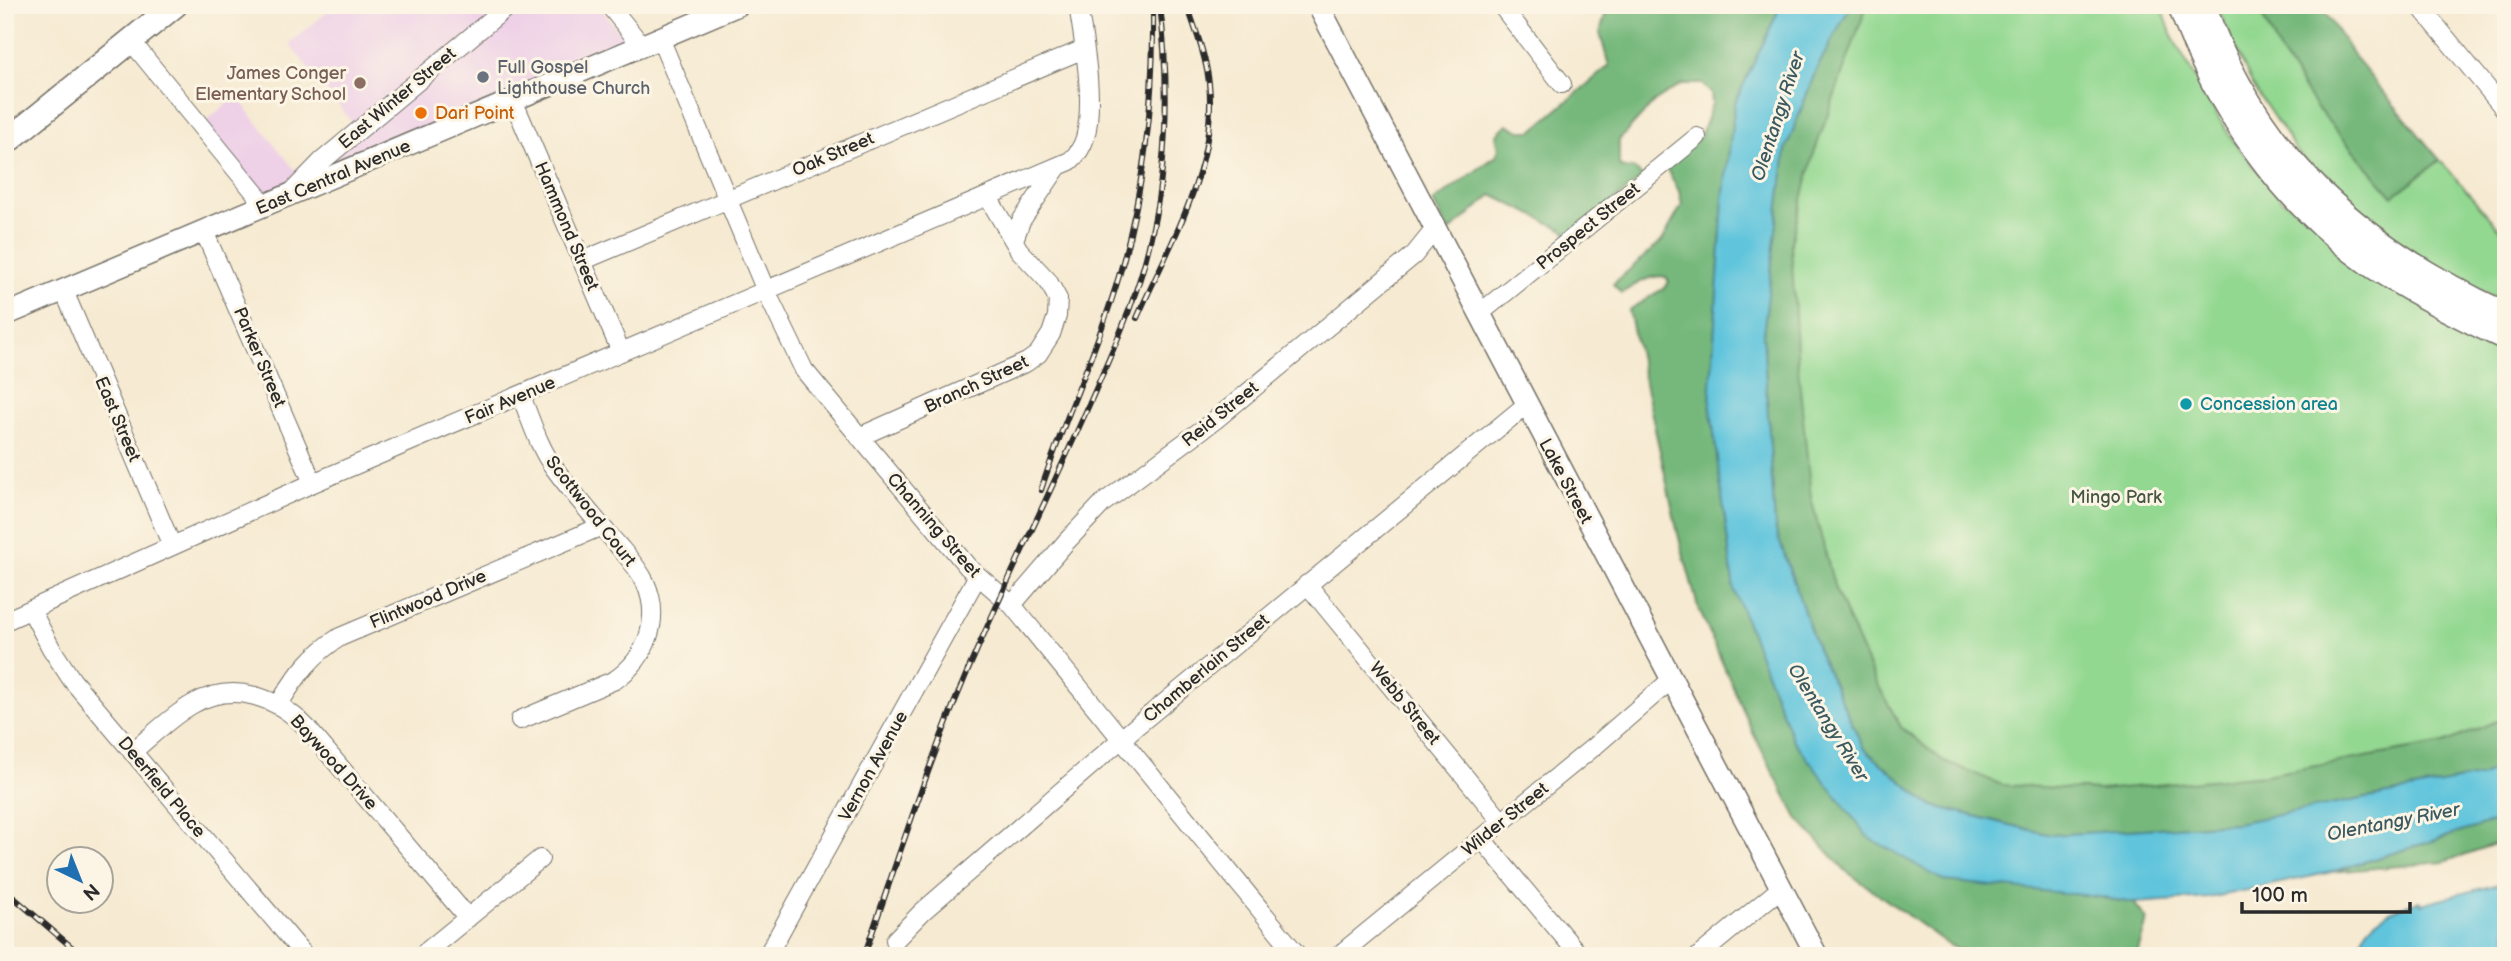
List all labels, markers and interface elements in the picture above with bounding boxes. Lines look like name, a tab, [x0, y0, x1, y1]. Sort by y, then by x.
street label: East Winter Street	[334, 43, 461, 154]
water label: Olentangy River	[1747, 48, 1811, 184]
place label: Full Gospel Lighthouse Church	[497, 57, 650, 99]
place label: James Conger Elementary School	[195, 63, 346, 105]
marker: Full Gospel Lighthouse Church	[475, 69, 491, 85]
marker: James Conger Elementary School	[352, 75, 368, 91]
place label: Dari Point	[435, 103, 515, 124]
marker: Dari Point	[413, 105, 429, 121]
street label: Oak Street	[789, 128, 877, 181]
street label: East Central Avenue	[253, 135, 414, 220]
street label: Hammond Street	[530, 159, 603, 294]
street label: Prospect Street	[1532, 178, 1645, 274]
street label: Parker Street	[229, 304, 290, 411]
street label: Branch Street	[921, 351, 1032, 418]
street label: Fair Avenue	[462, 372, 559, 429]
street label: East Street	[90, 373, 145, 465]
street label: Reid Street	[1178, 377, 1263, 451]
place label: Concession area	[2200, 394, 2338, 415]
marker: Concession area	[2178, 396, 2194, 412]
street label: Lake Street	[1534, 435, 1597, 528]
street label: Scottwood Court	[541, 452, 640, 571]
street label: Channing Street	[882, 469, 985, 582]
park label: Mingo Park	[2070, 487, 2162, 508]
street label: Flintwood Drive	[367, 565, 490, 633]
street label: Chamberlain Street	[1139, 609, 1274, 727]
street label: Webb Street	[1365, 658, 1445, 749]
water label: Olentangy River	[1782, 660, 1874, 787]
street label: Vernon Avenue	[835, 707, 913, 825]
street label: Baywood Drive	[285, 711, 382, 814]
street label: Deerfield Place	[113, 733, 210, 842]
street label: Wilder Street	[1458, 778, 1553, 861]
water label: Olentangy River	[2325, 798, 2463, 847]
north arrow	[46, 846, 116, 916]
scale bar	[2242, 870, 2410, 914]
text: N	[78, 878, 104, 905]
text: 100 m	[2252, 883, 2308, 908]

